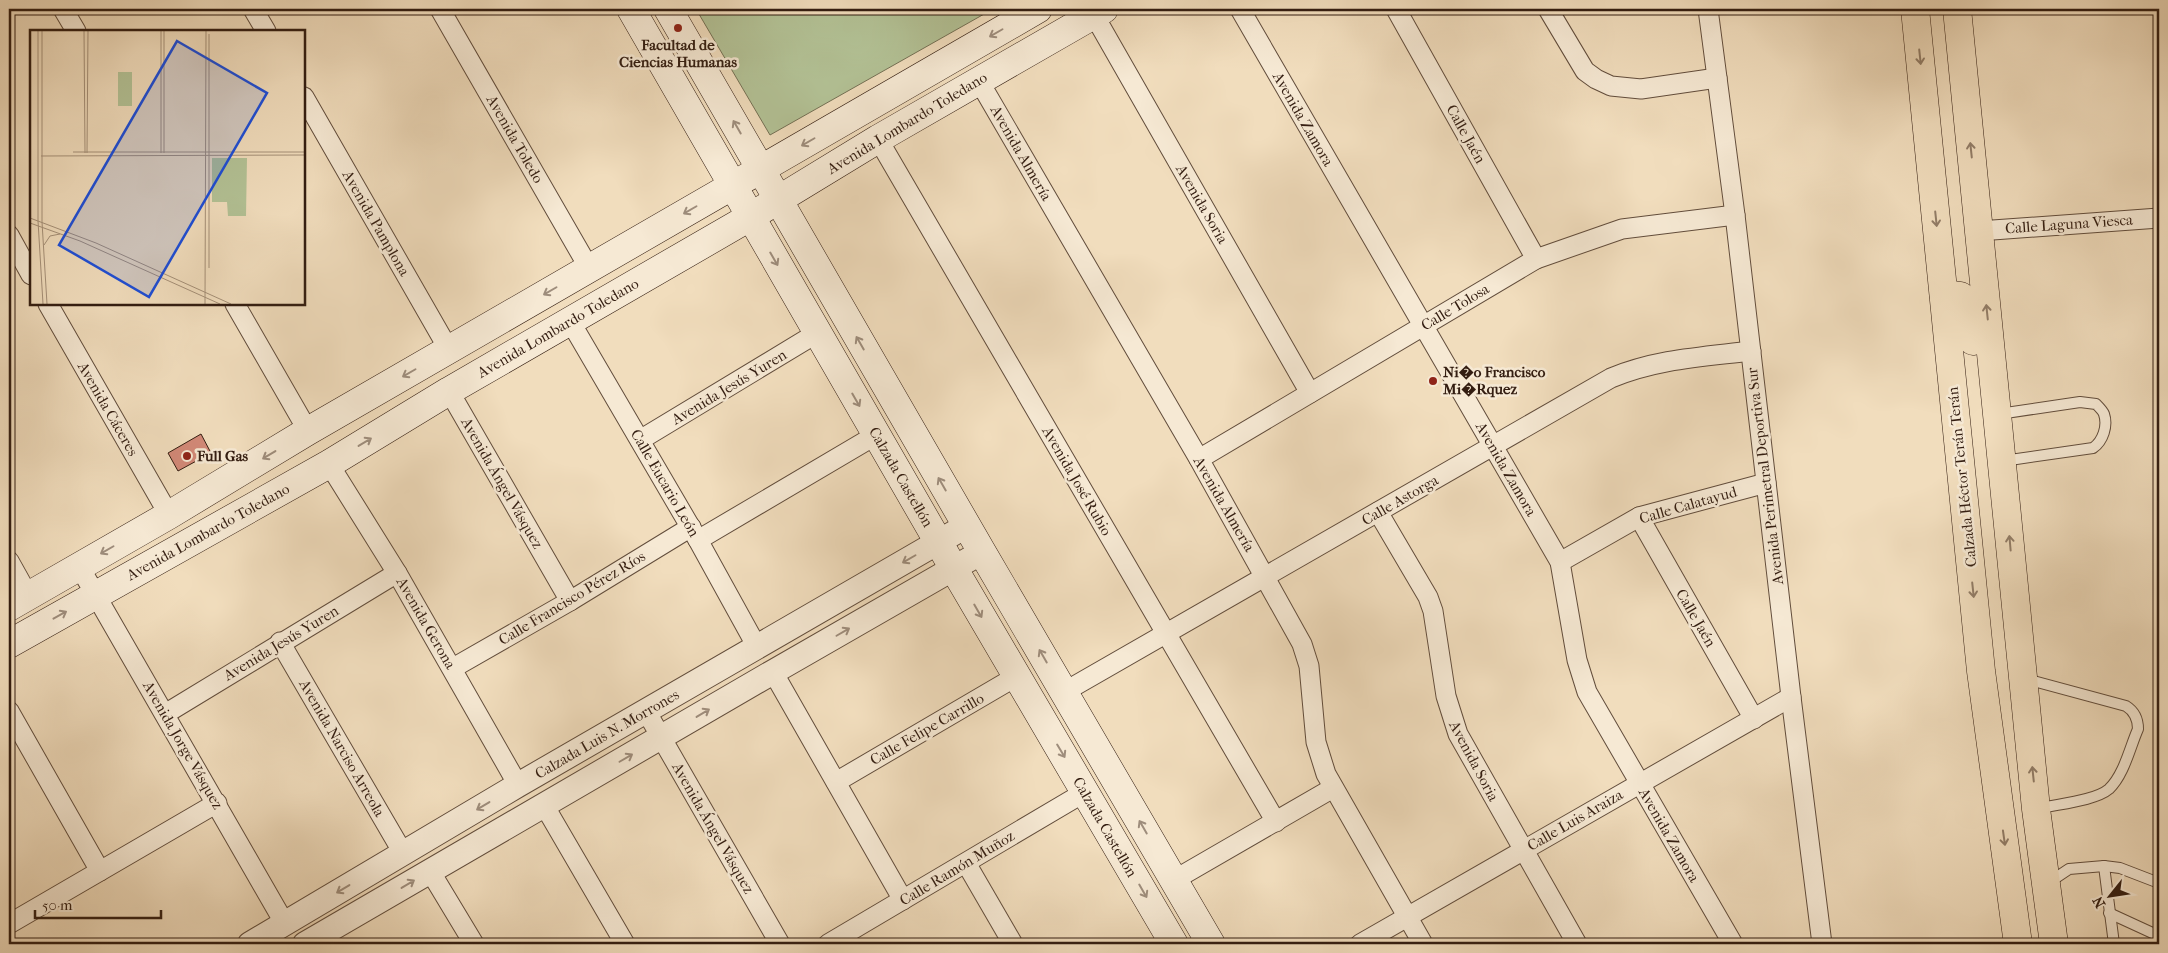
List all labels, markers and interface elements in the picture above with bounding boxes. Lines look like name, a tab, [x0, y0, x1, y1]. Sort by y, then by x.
marker: Facultad de Ciencias Humanas	[672, 22, 684, 34]
one-way arrow	[988, 28, 1003, 38]
inset map	[30, 30, 305, 305]
place label: Facultad de Ciencias Humanas	[619, 36, 737, 71]
one-way arrow	[1915, 49, 1925, 65]
street label: Avenida Lombardo Toledano	[823, 68, 991, 178]
street label: Avenida Zamora	[1268, 68, 1338, 170]
street label: Avenida Toledo	[482, 91, 548, 187]
street label: Avenida Almería	[986, 101, 1056, 205]
street label: Calle Jaén	[1443, 102, 1490, 167]
one-way arrow	[731, 121, 741, 135]
one-way arrow	[801, 138, 816, 148]
one-way arrow	[1966, 142, 1975, 158]
street label: Avenida Soria	[1172, 160, 1232, 248]
street label: Avenida Pamplona	[338, 166, 414, 280]
one-way arrow	[684, 206, 698, 216]
street label: Calle Laguna Viesca	[2004, 210, 2135, 237]
one-way arrow	[1931, 211, 1941, 227]
one-way arrow	[770, 251, 780, 266]
street label: Avenida Lombardo Toledano	[473, 274, 642, 382]
street label: Calle Tolosa	[1418, 279, 1493, 334]
one-way arrow	[543, 287, 557, 297]
one-way arrow	[1982, 304, 1992, 320]
one-way arrow	[855, 336, 865, 350]
street label: Avenida Jesús Yuren	[667, 345, 790, 429]
street label: Avenida Cáceres	[73, 358, 142, 460]
place label: Ni�o Francisco Mi�Rquez	[1442, 363, 1546, 398]
street label: Avenida Perimetral Deportiva Sur	[1743, 366, 1787, 587]
one-way arrow	[402, 368, 417, 378]
marker: Ni�o Francisco Mi�Rquez	[1427, 375, 1439, 387]
street label: Calzada Héctor Terán Terán	[1944, 386, 1980, 568]
one-way arrow	[851, 392, 861, 406]
street label: Avenida Ángel Vásquez	[457, 413, 547, 552]
street label: Avenida Zamora	[1471, 418, 1541, 520]
street label: Avenida José Rubio	[1038, 422, 1116, 539]
street label: Calzada Castellón	[865, 424, 937, 531]
street label: Calle Eucario León	[627, 426, 703, 540]
one-way arrow	[358, 436, 372, 446]
place label: Full Gas	[196, 447, 249, 465]
marker: Full Gas	[181, 450, 193, 462]
one-way arrow	[262, 450, 276, 460]
street label: Avenida Almería	[1189, 452, 1259, 556]
street label: Calle Astorga	[1359, 470, 1442, 529]
one-way arrow	[936, 477, 946, 491]
street label: Avenida Lombardo Toledano	[123, 479, 293, 585]
street label: Calle Calatayud	[1637, 482, 1740, 528]
one-way arrow	[2006, 535, 2015, 551]
one-way arrow	[100, 545, 115, 555]
street label: Calle Francisco Pérez Ríos	[495, 547, 649, 649]
one-way arrow	[902, 555, 917, 564]
street label: Avenida Gerona	[392, 573, 460, 673]
one-way arrow	[1968, 581, 1978, 597]
street label: Calle Jaén	[1672, 586, 1720, 651]
street label: Avenida Jesús Yuren	[219, 601, 342, 685]
one-way arrow	[974, 603, 984, 617]
one-way arrow	[52, 610, 67, 620]
one-way arrow	[835, 626, 850, 636]
one-way arrow	[1037, 649, 1047, 664]
street label: Avenida Narciso Arreola	[295, 675, 389, 821]
street label: Avenida Jorge Vásquez	[139, 677, 227, 812]
street label: Calzada Luis N. Morrones	[532, 685, 683, 783]
street label: Calle Felipe Carrillo	[867, 689, 988, 769]
one-way arrow	[695, 708, 709, 718]
street label: Avenida Soria	[1445, 717, 1503, 805]
one-way arrow	[1056, 743, 1066, 757]
one-way arrow	[618, 753, 633, 763]
street label: Avenida Ángel Vásquez	[668, 758, 758, 897]
one-way arrow	[2028, 767, 2038, 783]
street label: Calzada Castellón	[1069, 774, 1141, 881]
street label: Avenida Zamora	[1634, 784, 1704, 886]
street label: Calle Luis Araiza	[1524, 785, 1627, 855]
one-way arrow	[476, 802, 490, 812]
one-way arrow	[1137, 820, 1147, 834]
street label: Calle Ramón Muñoz	[896, 826, 1018, 909]
one-way arrow	[1999, 829, 2009, 845]
north arrow	[2086, 870, 2136, 920]
one-way arrow	[400, 878, 414, 888]
one-way arrow	[1138, 884, 1148, 898]
one-way arrow	[336, 885, 350, 895]
scale bar	[35, 888, 161, 920]
text: N	[2089, 893, 2109, 911]
text: 50 m	[42, 896, 73, 914]

